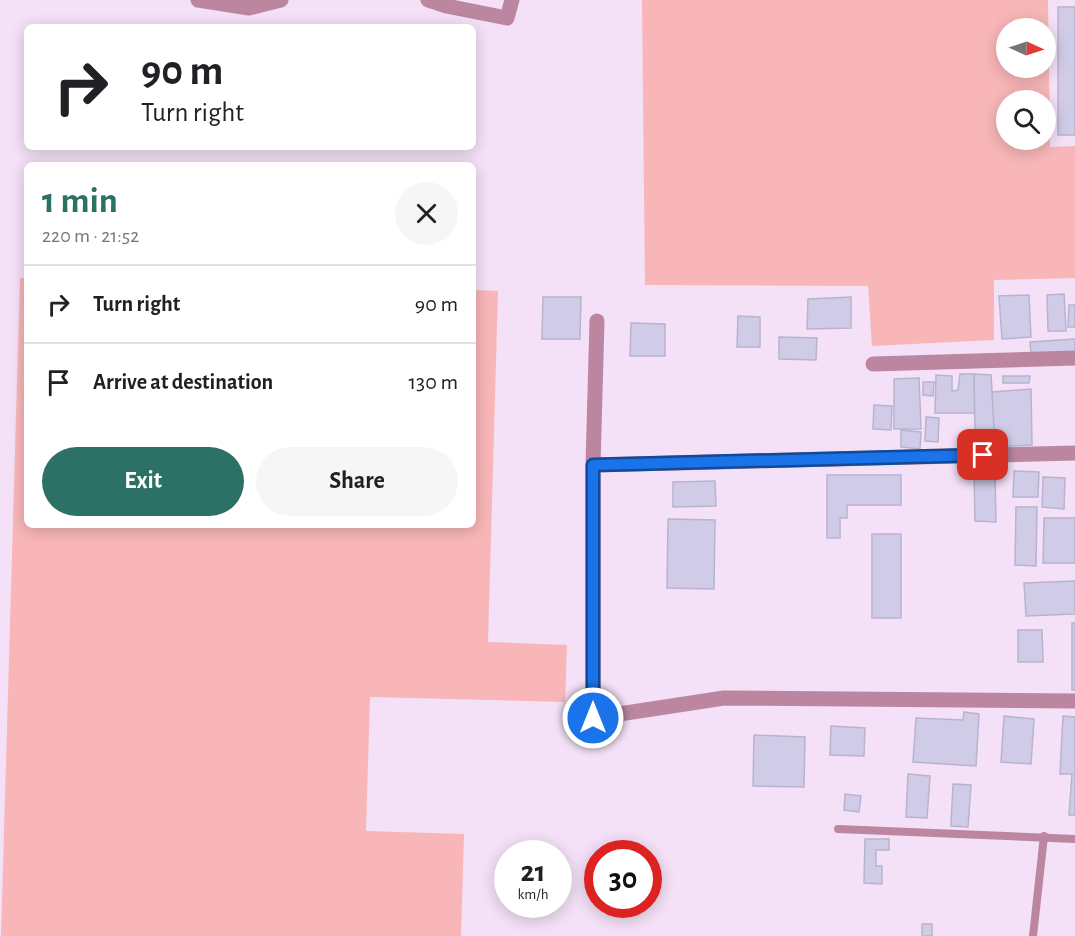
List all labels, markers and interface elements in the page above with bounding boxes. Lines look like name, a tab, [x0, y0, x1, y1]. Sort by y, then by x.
north arrow	[996, 18, 1056, 78]
map controls	[996, 18, 1056, 150]
icon: right	[42, 48, 120, 126]
text: 90 m	[141, 50, 223, 92]
button: search	[996, 90, 1056, 150]
text: Turn right	[141, 99, 244, 126]
button: close	[395, 182, 458, 245]
text: 1 min	[42, 183, 118, 219]
text: 220 m · 21:52	[42, 226, 139, 246]
icon: right	[42, 288, 75, 321]
text: Turn right	[93, 293, 180, 315]
text: 90 m	[415, 293, 458, 315]
icon: arrive	[42, 366, 75, 399]
text: Arrive at destination	[93, 371, 273, 393]
text: 130 m	[409, 371, 458, 393]
pin	[957, 429, 1008, 480]
icon: arrive	[966, 438, 999, 471]
button: Exit	[42, 447, 244, 516]
button: Share	[256, 447, 458, 516]
position arrow	[561, 686, 625, 750]
speed limit sign: 30	[584, 840, 662, 918]
text: 21	[521, 857, 545, 887]
text: km/h	[518, 887, 548, 902]

